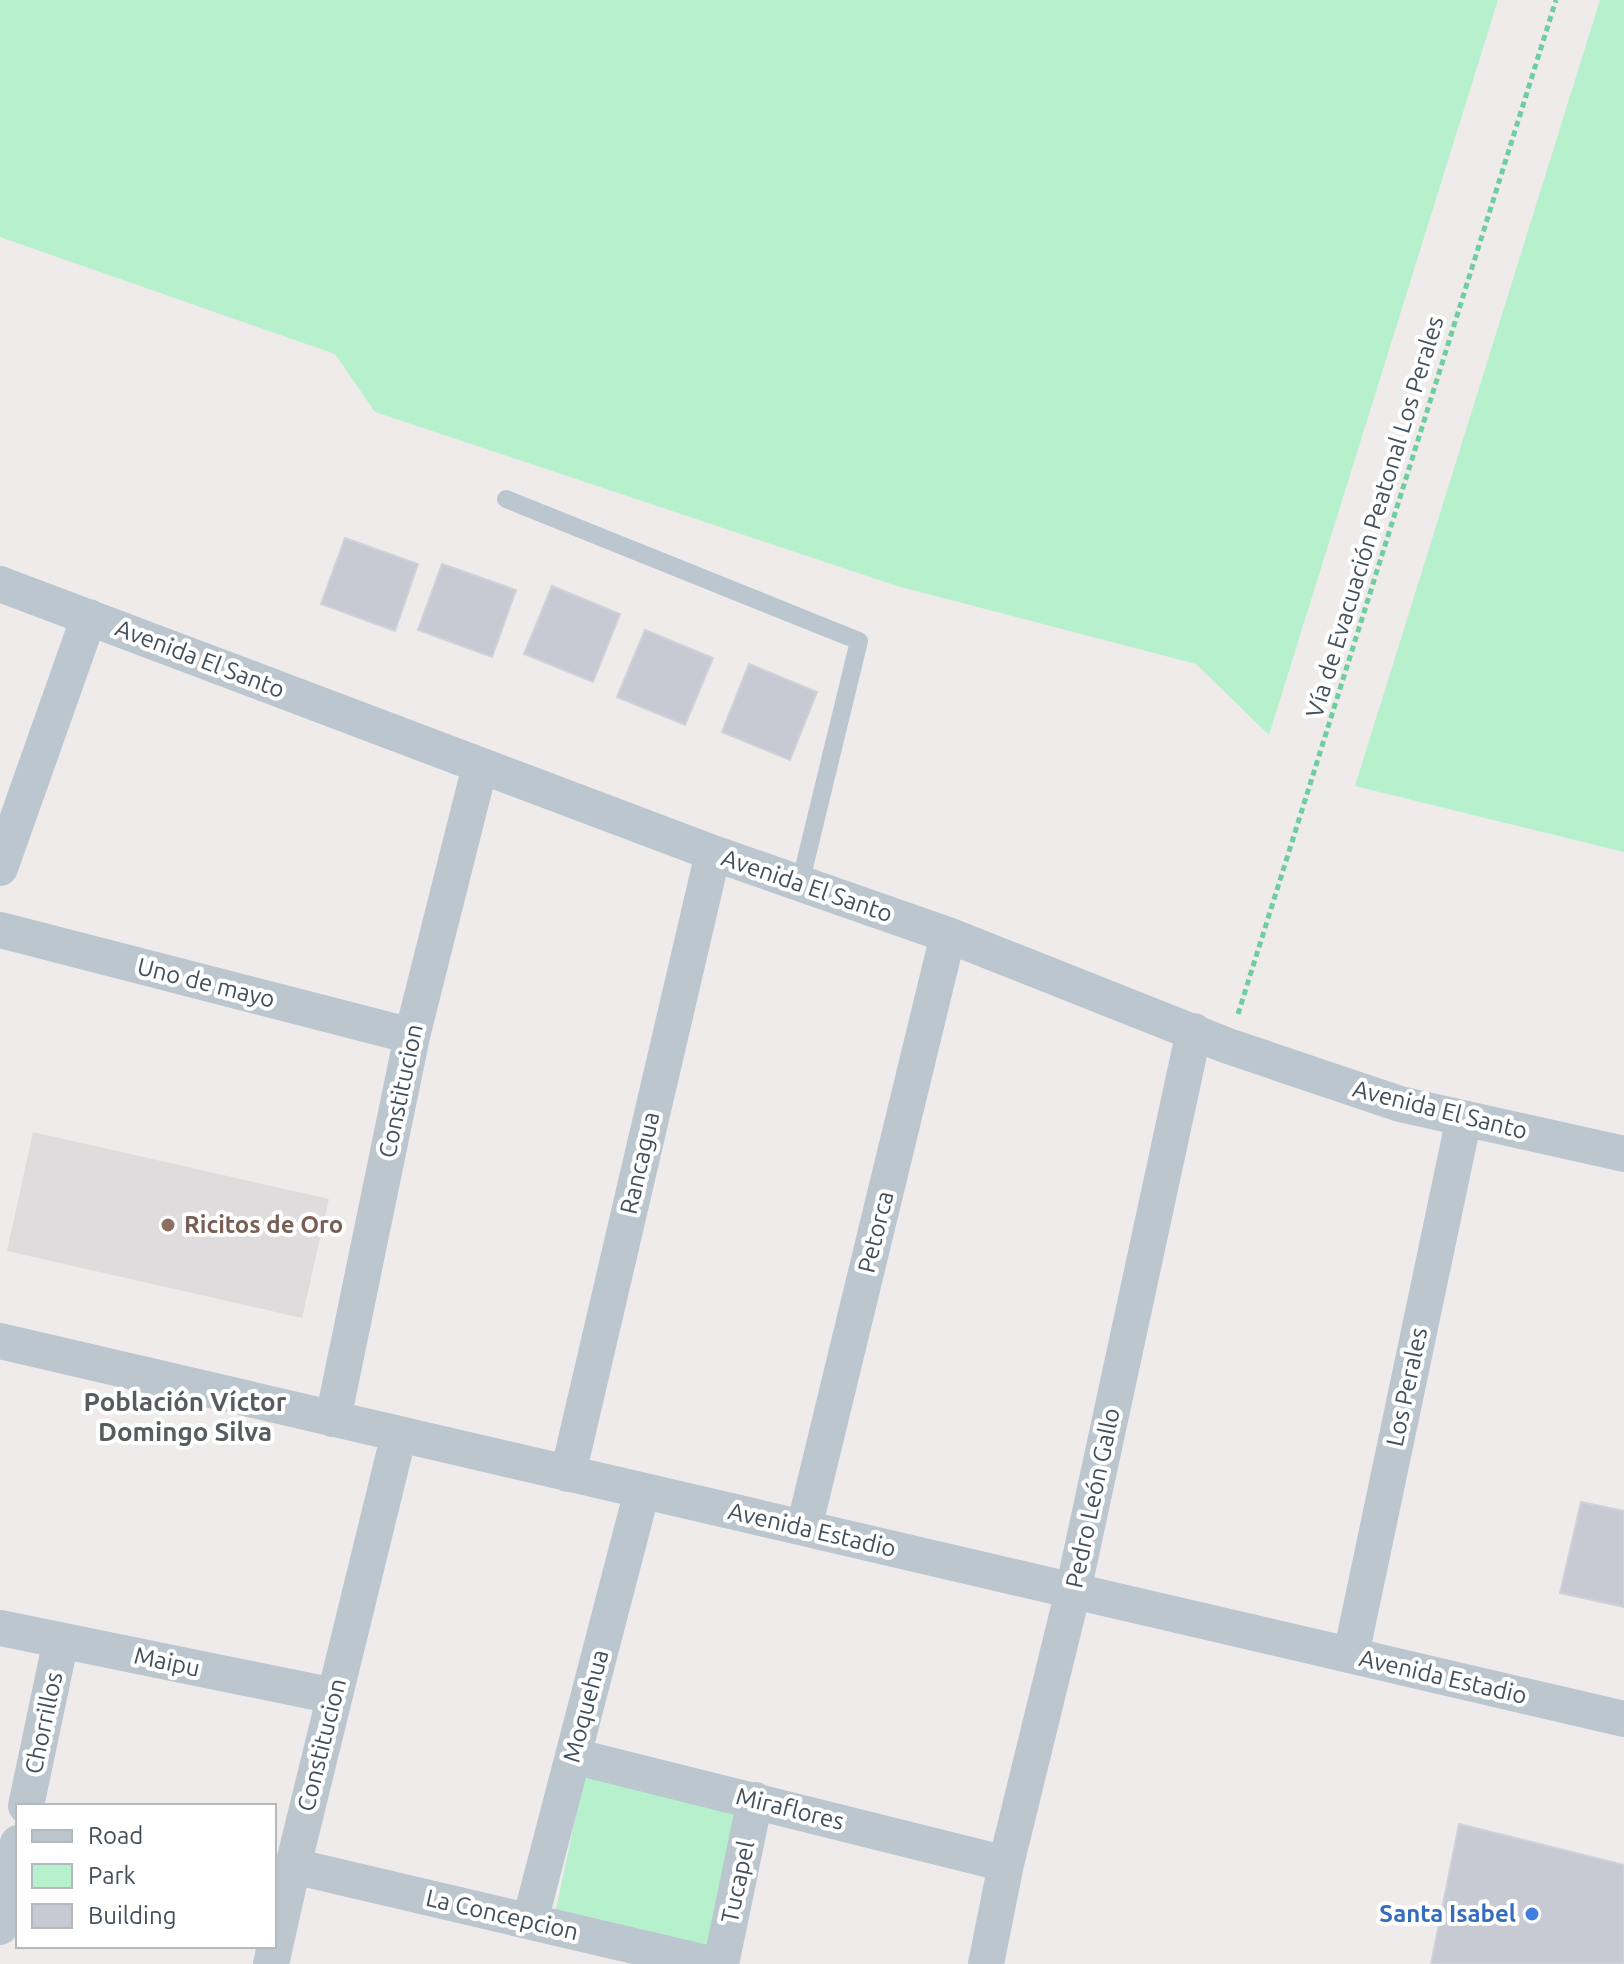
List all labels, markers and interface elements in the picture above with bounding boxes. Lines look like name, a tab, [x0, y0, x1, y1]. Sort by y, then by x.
street label: Vía de Evacuación Peatonal Los Perales	[1300, 313, 1449, 721]
street label: Avenida El Santo	[112, 614, 289, 703]
street label: Avenida El Santo	[718, 844, 896, 927]
street label: Uno de mayo	[134, 952, 278, 1013]
street label: Constitucion	[373, 1022, 428, 1160]
street label: Avenida El Santo	[1350, 1075, 1530, 1144]
street label: Rancagua	[615, 1109, 664, 1217]
street label: Petorca	[852, 1188, 899, 1275]
place label: Ricitos de Oro	[184, 1211, 343, 1238]
marker: Ricitos de Oro	[159, 1216, 177, 1234]
street label: Los Perales	[1381, 1325, 1432, 1449]
district label: Población Víctor Domingo Silva	[84, 1387, 287, 1446]
street label: Pedro León Gallo	[1060, 1405, 1125, 1590]
street label: Avenida Estadio	[726, 1497, 899, 1562]
street label: Maipu	[132, 1641, 203, 1682]
street label: Avenida Estadio	[1357, 1644, 1530, 1709]
street label: Moquehua	[558, 1647, 614, 1765]
street label: Chorrillos	[20, 1669, 67, 1776]
street label: Constitucion	[292, 1676, 351, 1814]
street label: Miraflores	[733, 1782, 847, 1835]
legend	[16, 1804, 276, 1948]
text: Road	[88, 1822, 143, 1849]
street label: Tucapel	[716, 1838, 759, 1925]
text: Park	[88, 1862, 136, 1889]
street label: La Concepcion	[423, 1884, 581, 1945]
place label: Santa Isabel	[1379, 1900, 1516, 1927]
text: Building	[88, 1902, 176, 1929]
marker: Santa Isabel	[1523, 1905, 1541, 1923]

